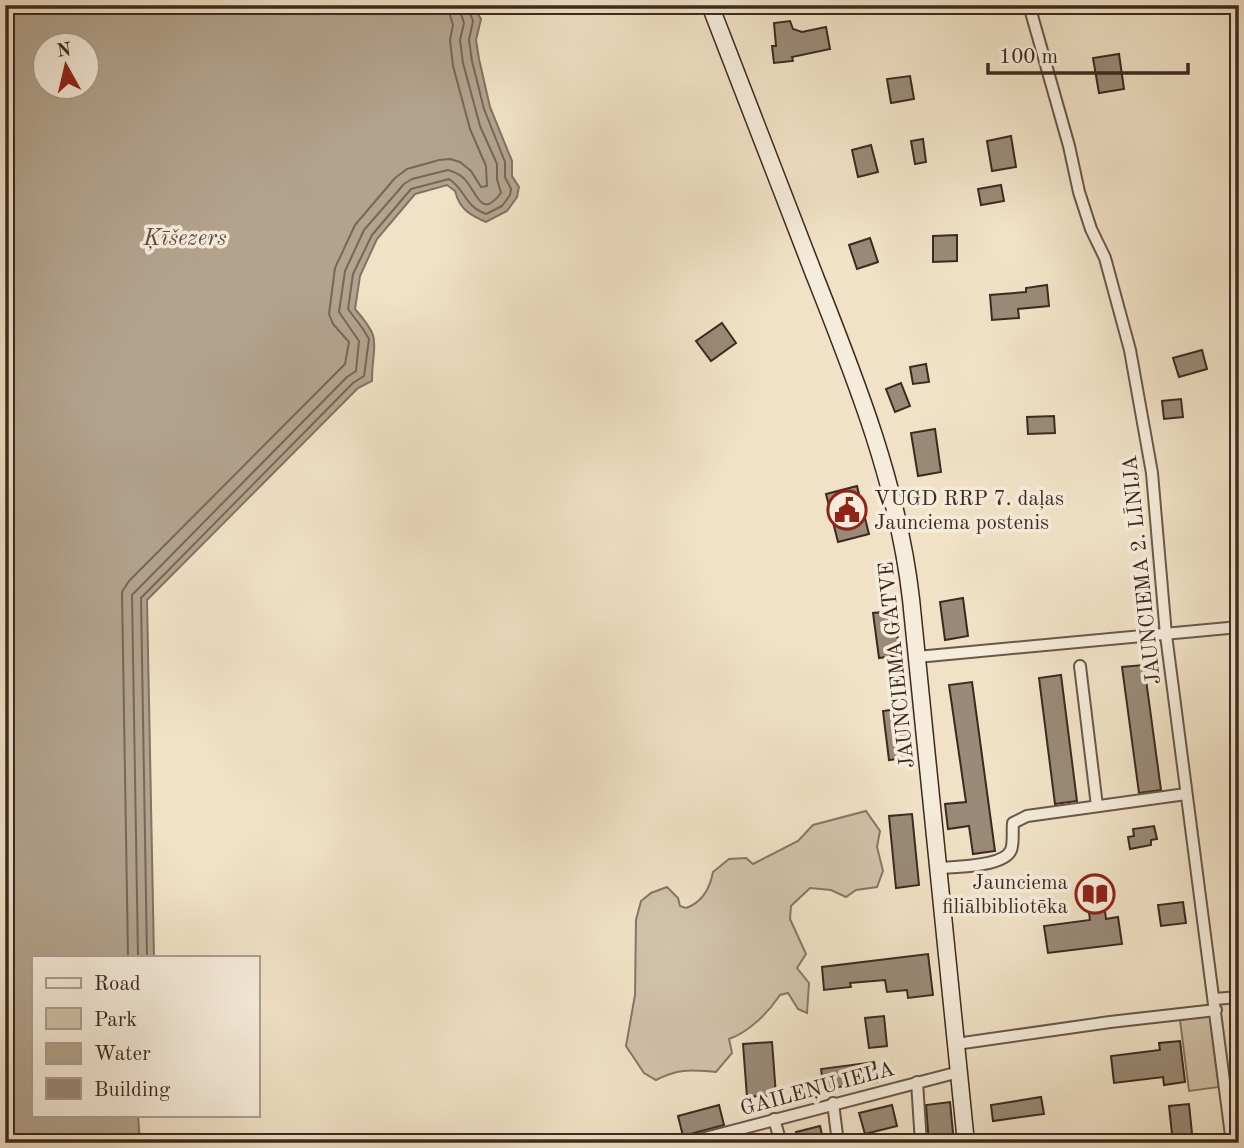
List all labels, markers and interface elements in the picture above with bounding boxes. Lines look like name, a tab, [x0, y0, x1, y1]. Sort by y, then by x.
north arrow	[32, 32, 102, 102]
scale bar	[988, 32, 1188, 76]
text: N	[55, 41, 73, 62]
text: 100 m	[999, 47, 1058, 68]
water label: Ķīšezers	[142, 227, 227, 252]
street label: JAUNCIEMA 2. LĪNIJA	[1118, 454, 1165, 686]
public building icon: VUGD RRP 7. daļas Jaunciema postenis	[826, 489, 868, 531]
place label: VUGD RRP 7. daļas Jaunciema postenis	[874, 489, 1064, 534]
street label: JAUNCIEMA GATVE	[876, 561, 919, 769]
place label: Jaunciema filiālbibliotēka	[942, 873, 1068, 918]
library icon: Jaunciema filiālbibliotēka	[1074, 873, 1116, 915]
legend	[32, 956, 259, 1116]
text: Road	[94, 974, 141, 995]
text: Park	[94, 1010, 137, 1031]
text: Water	[94, 1044, 151, 1065]
street label: GAILEŅU IELA	[738, 1059, 897, 1120]
text: Building	[94, 1080, 171, 1101]

